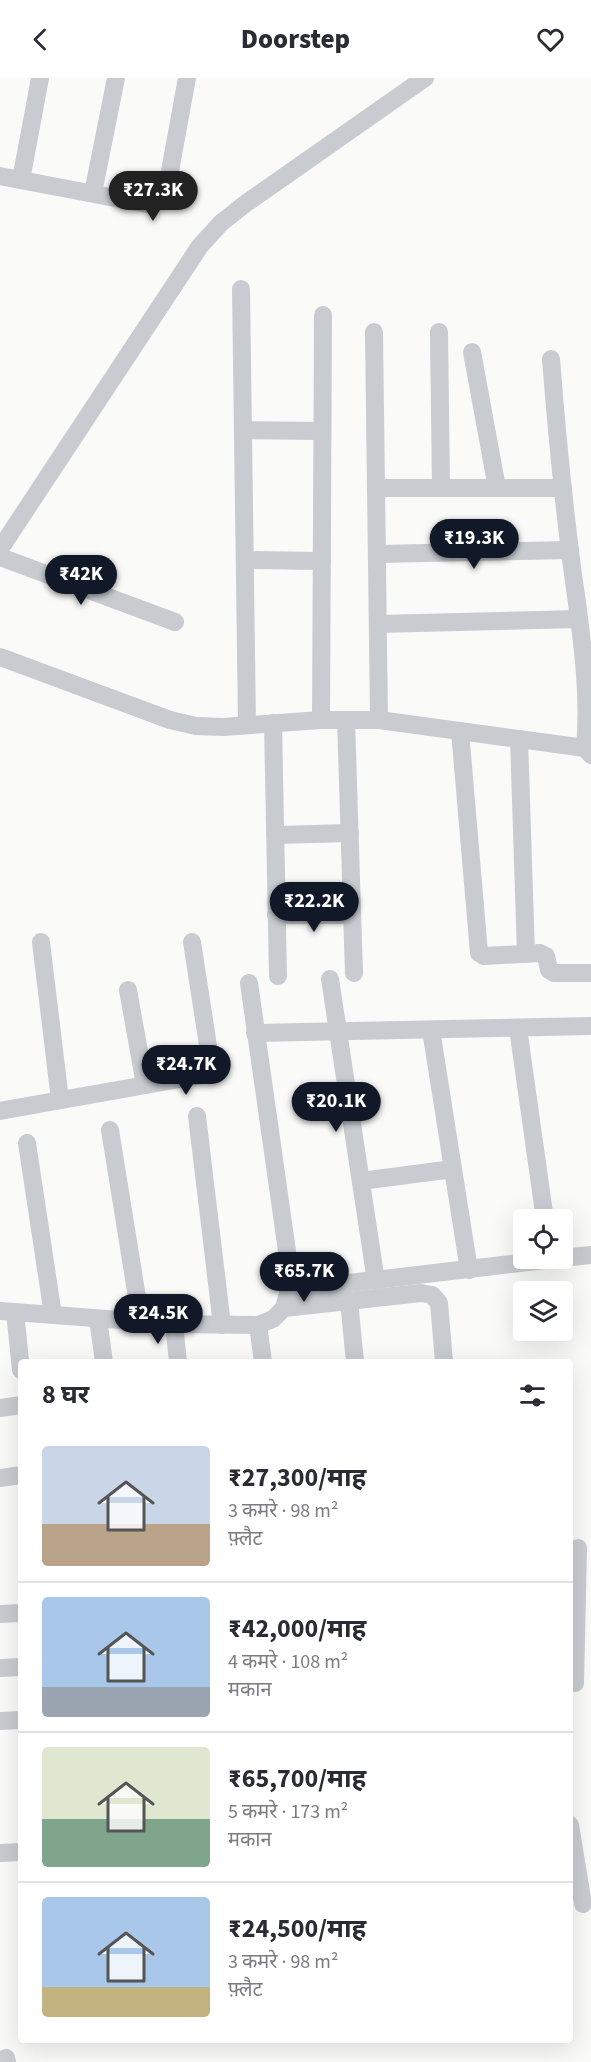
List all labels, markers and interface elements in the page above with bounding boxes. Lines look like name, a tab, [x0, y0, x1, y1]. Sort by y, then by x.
text: Doorstep	[241, 20, 350, 59]
icon: back	[24, 23, 57, 56]
icon: heart	[534, 23, 567, 56]
pin: ₹27.3K	[104, 171, 202, 222]
text: ₹27.3K	[123, 176, 183, 204]
pin: ₹19.3K	[425, 519, 523, 570]
text: ₹19.3K	[444, 524, 504, 552]
pin: ₹42K	[45, 555, 117, 606]
text: ₹42K	[59, 560, 103, 588]
pin: ₹22.2K	[265, 882, 363, 933]
text: ₹22.2K	[284, 887, 344, 915]
pin: ₹24.7K	[137, 1045, 235, 1096]
text: ₹24.7K	[156, 1050, 216, 1078]
pin: ₹20.1K	[287, 1082, 385, 1133]
text: ₹20.1K	[306, 1087, 366, 1115]
map controls	[513, 1209, 573, 1341]
button: locate	[513, 1209, 573, 1269]
pin: ₹65.7K	[255, 1252, 353, 1303]
text: ₹65.7K	[274, 1257, 334, 1285]
button: layers	[513, 1281, 573, 1341]
pin: ₹24.5K	[109, 1294, 207, 1345]
text: ₹24.5K	[128, 1299, 188, 1327]
text: 8 घर	[42, 1376, 89, 1413]
icon: filters	[516, 1379, 549, 1412]
text: ₹27,300/माह	[228, 1459, 366, 1496]
icon: home	[90, 1470, 162, 1542]
text: 3 कमरे · 98 m²	[228, 1497, 338, 1525]
text: फ़्लैट	[228, 1525, 263, 1553]
text: ₹42,000/माह	[228, 1610, 366, 1647]
icon: home	[90, 1621, 162, 1693]
text: 4 कमरे · 108 m²	[228, 1648, 348, 1676]
text: मकान	[228, 1676, 272, 1704]
text: ₹65,700/माह	[228, 1760, 366, 1797]
icon: home	[90, 1771, 162, 1843]
text: 5 कमरे · 173 m²	[228, 1798, 348, 1826]
text: मकान	[228, 1826, 272, 1854]
text: ₹24,500/माह	[228, 1910, 366, 1947]
icon: home	[90, 1921, 162, 1993]
text: 3 कमरे · 98 m²	[228, 1948, 338, 1976]
text: फ़्लैट	[228, 1976, 263, 2004]

